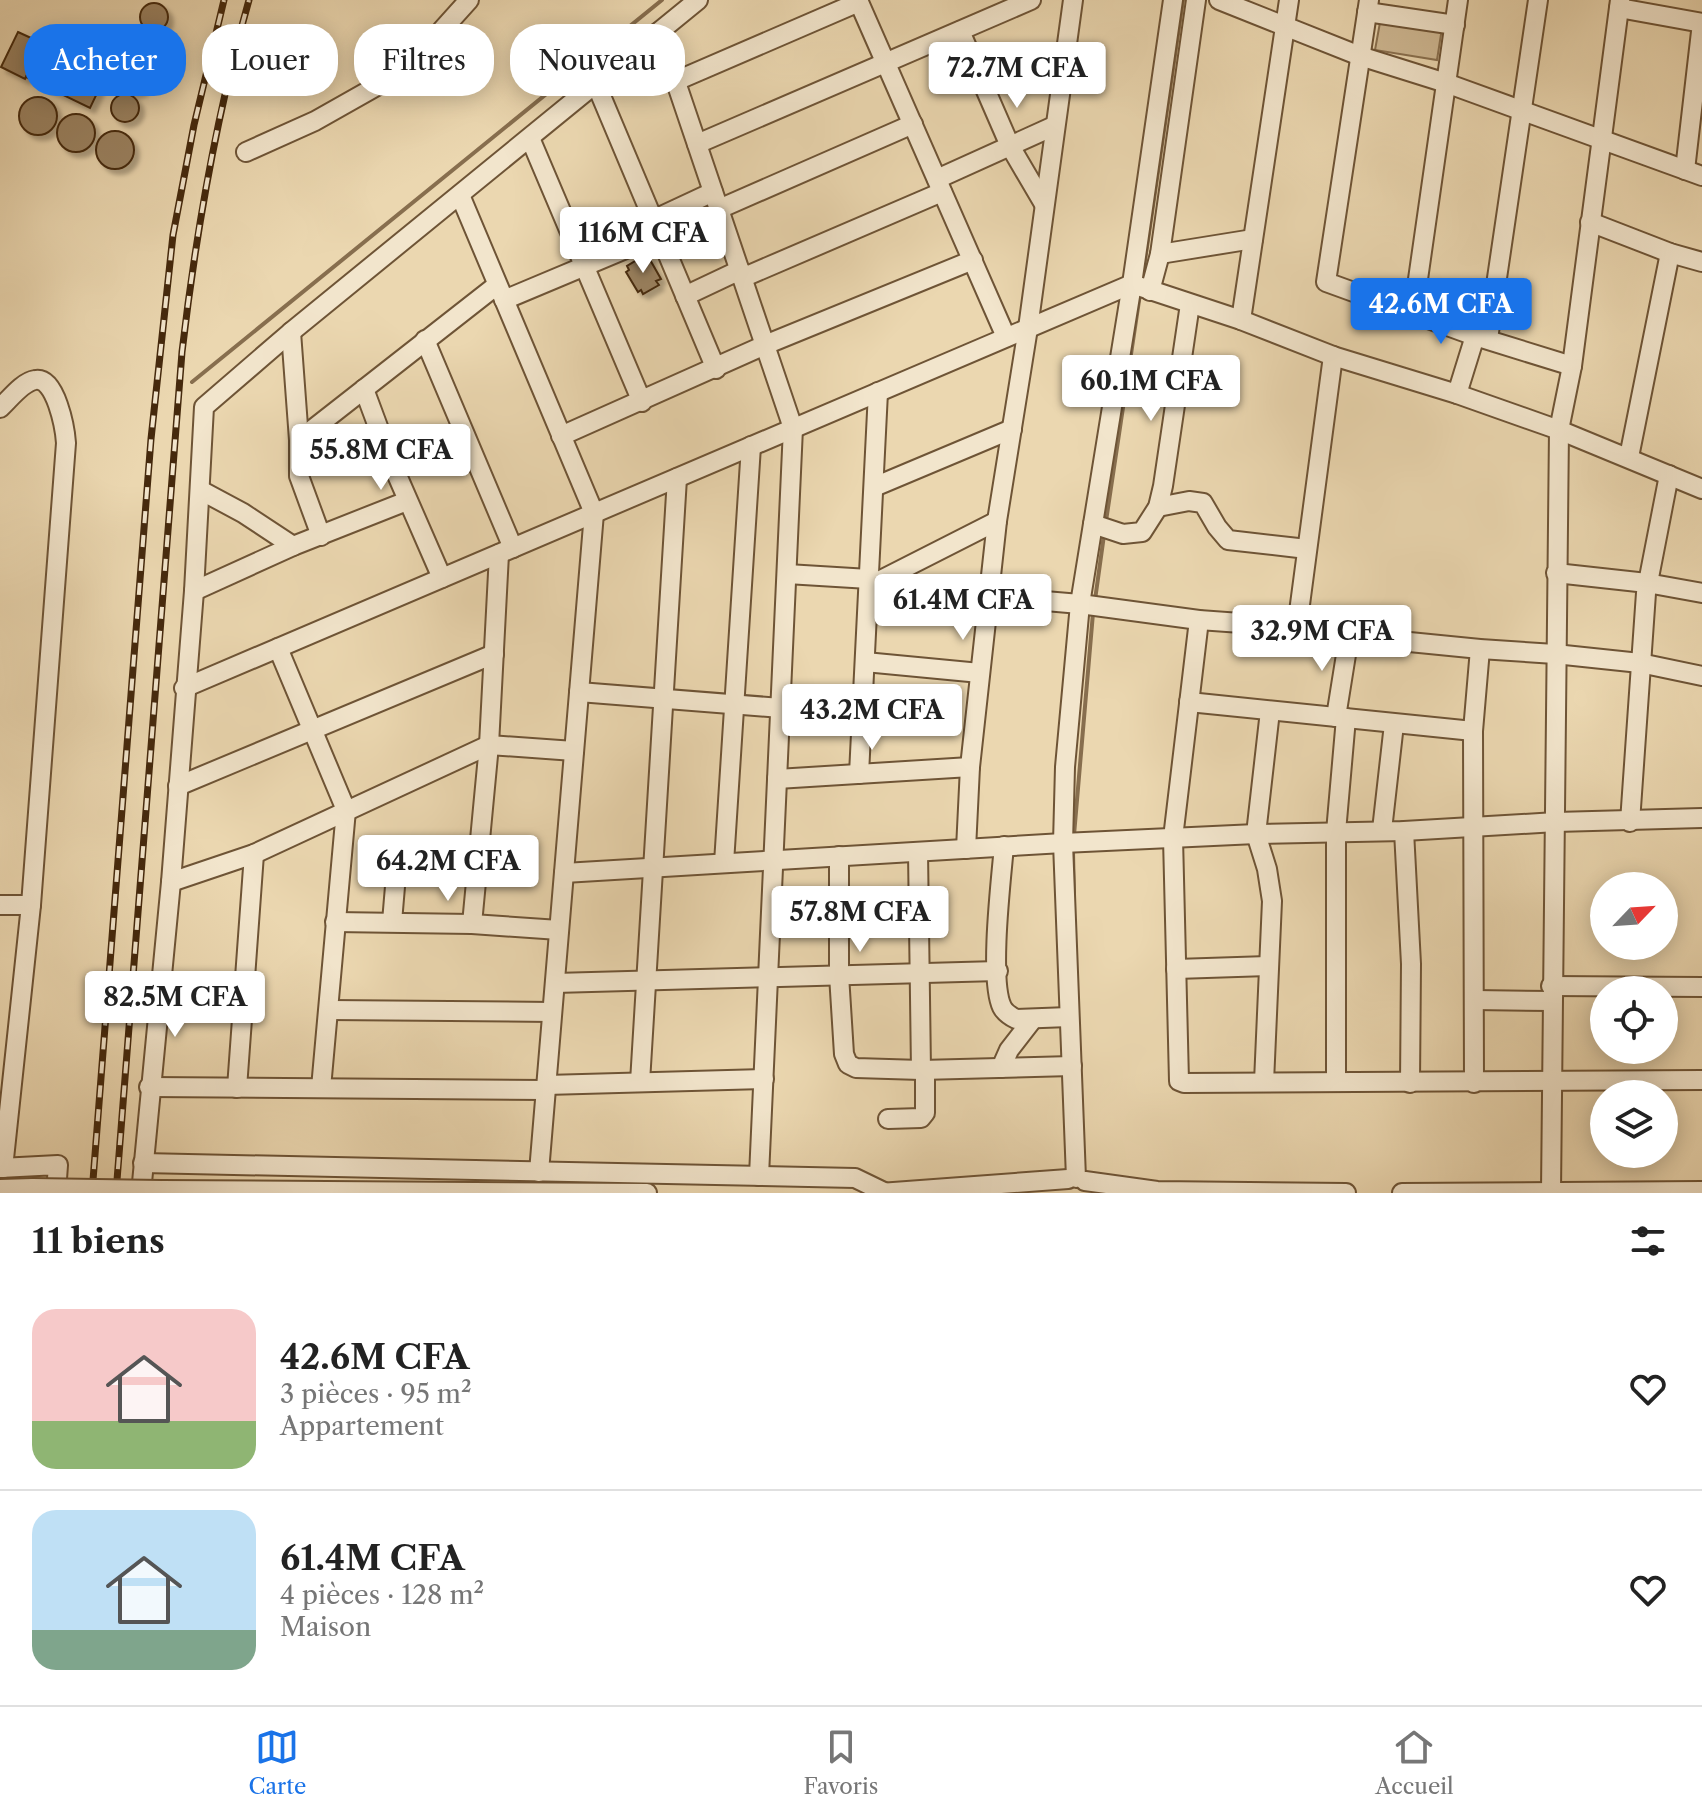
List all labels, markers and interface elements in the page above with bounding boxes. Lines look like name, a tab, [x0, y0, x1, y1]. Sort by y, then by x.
chip: Acheter	[24, 24, 186, 96]
chip: Louer	[202, 24, 338, 96]
chip: Filtres	[354, 24, 494, 96]
chip: Nouveau	[510, 24, 685, 96]
pin: 72.7M CFA	[925, 42, 1109, 110]
text: 72.7M CFA	[947, 52, 1087, 84]
pin: 116M CFA	[560, 207, 726, 275]
text: 116M CFA	[578, 217, 708, 249]
pin: 42.6M CFA	[1349, 278, 1533, 346]
text: 42.6M CFA	[1369, 288, 1513, 320]
pin: 60.1M CFA	[1059, 355, 1243, 423]
text: 60.1M CFA	[1080, 365, 1222, 397]
pin: 55.8M CFA	[289, 424, 473, 492]
text: 55.8M CFA	[309, 434, 453, 466]
pin: 61.4M CFA	[871, 574, 1055, 642]
text: 61.4M CFA	[892, 584, 1034, 616]
pin: 32.9M CFA	[1230, 605, 1414, 673]
text: 32.9M CFA	[1250, 615, 1394, 647]
pin: 43.2M CFA	[780, 684, 964, 752]
text: 43.2M CFA	[800, 694, 944, 726]
pin: 64.2M CFA	[356, 835, 540, 903]
text: 64.2M CFA	[376, 845, 520, 877]
north arrow	[1590, 872, 1678, 960]
map controls	[1590, 872, 1678, 1168]
pin: 57.8M CFA	[768, 886, 952, 954]
text: 57.8M CFA	[790, 896, 930, 928]
pin: 82.5M CFA	[83, 971, 267, 1039]
button: locate	[1590, 976, 1678, 1064]
text: 82.5M CFA	[103, 981, 247, 1013]
button: layers	[1590, 1080, 1678, 1168]
icon: filters	[1626, 1219, 1670, 1263]
text: 11 biens	[32, 1220, 165, 1262]
text: 42.6M CFA	[280, 1336, 469, 1378]
icon: home	[96, 1341, 192, 1437]
icon: heart	[1626, 1367, 1670, 1411]
text: 3 pièces · 95 m²	[280, 1378, 472, 1410]
text: Appartement	[280, 1410, 444, 1442]
text: 61.4M CFA	[280, 1537, 464, 1579]
icon: home	[96, 1542, 192, 1638]
icon: heart	[1626, 1568, 1670, 1612]
text: 4 pièces · 128 m²	[280, 1579, 484, 1611]
text: Maison	[280, 1611, 371, 1643]
tab: Carte	[249, 1725, 306, 1800]
tab: Favoris	[803, 1725, 878, 1800]
tab: Accueil	[1375, 1725, 1453, 1800]

